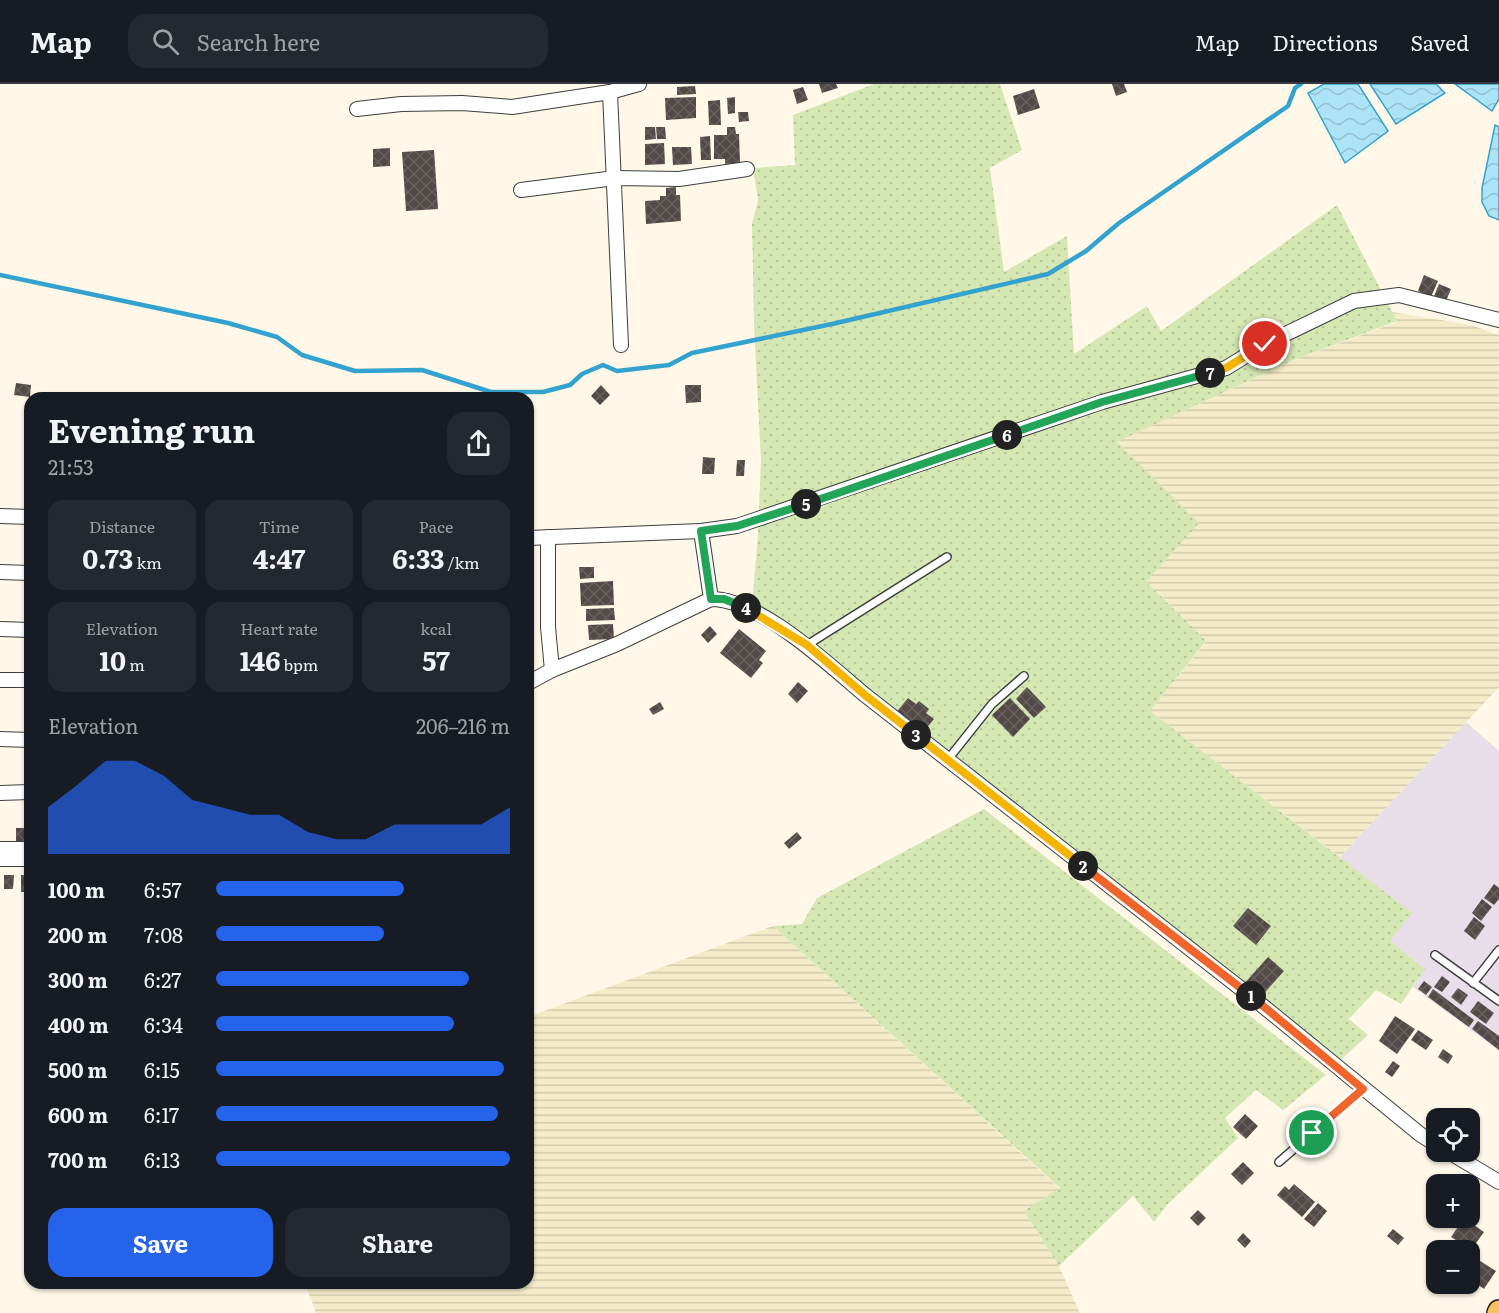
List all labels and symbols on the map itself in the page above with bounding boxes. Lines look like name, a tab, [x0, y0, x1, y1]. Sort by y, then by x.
pin	[1239, 318, 1290, 369]
pin: 7	[1195, 358, 1225, 388]
pin: 6	[992, 420, 1022, 450]
pin: 5	[791, 489, 821, 519]
pin: 4	[731, 593, 761, 623]
pin: 3	[901, 720, 931, 750]
pin: 2	[1068, 851, 1098, 881]
pin: 1	[1236, 981, 1266, 1011]
pin	[1286, 1107, 1337, 1158]

